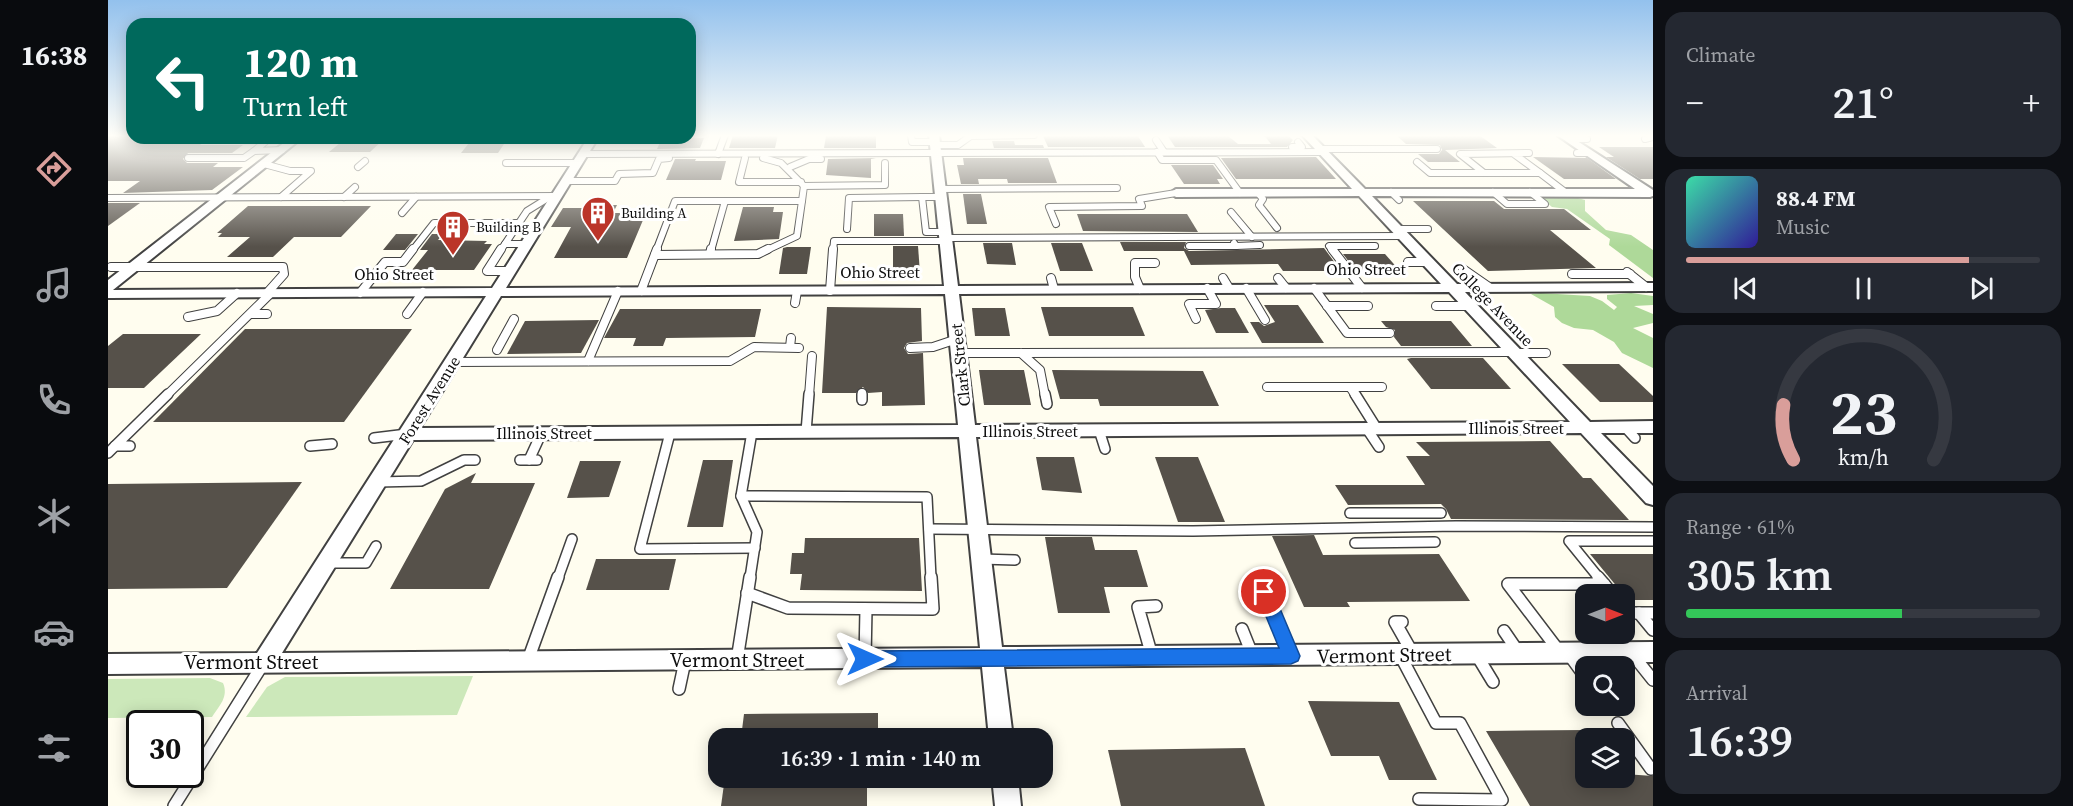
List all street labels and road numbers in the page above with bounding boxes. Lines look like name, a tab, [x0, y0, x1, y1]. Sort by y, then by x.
street label: College Avenue	[1447, 257, 1539, 351]
street label: Ohio Street	[1326, 258, 1407, 280]
street label: Ohio Street	[840, 261, 921, 283]
street label: Ohio Street	[354, 263, 435, 285]
street label: Clark Street	[945, 322, 975, 408]
street label: Forest Avenue	[393, 352, 465, 448]
street label: Illinois Street	[1468, 417, 1565, 439]
street label: Illinois Street	[982, 420, 1079, 442]
street label: Illinois Street	[496, 422, 593, 444]
street label: Vermont Street	[1316, 640, 1452, 670]
street label: Vermont Street	[670, 646, 805, 674]
street label: Vermont Street	[184, 648, 319, 676]

